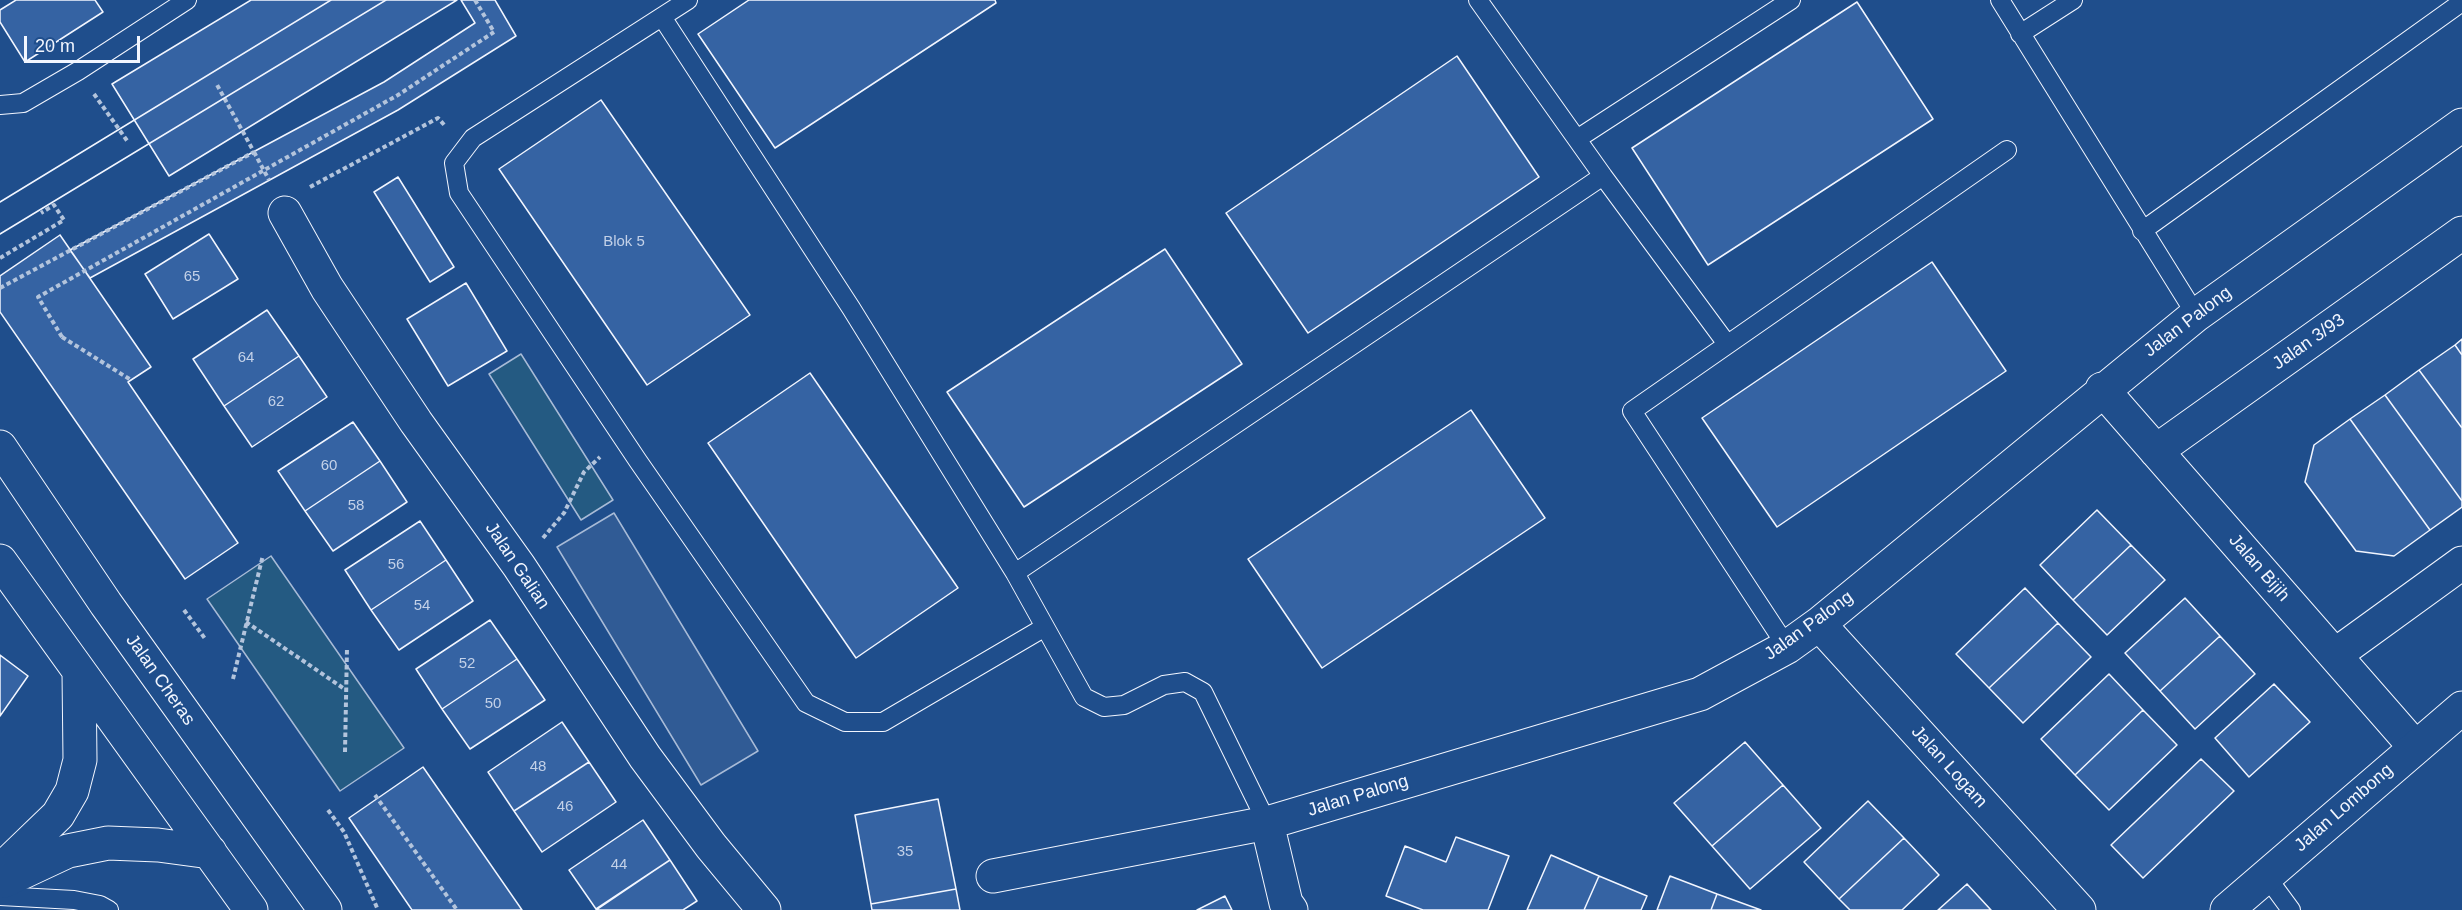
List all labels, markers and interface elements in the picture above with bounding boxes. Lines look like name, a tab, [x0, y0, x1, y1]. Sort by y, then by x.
scale bar	[27, 24, 142, 62]
text: 20 m	[35, 36, 75, 56]
house number: Blok 5	[603, 233, 645, 251]
house number: 65	[184, 268, 200, 286]
street label: Jalan Palong	[2140, 282, 2236, 362]
street label: Jalan 3/93	[2269, 309, 2349, 375]
house number: 64	[238, 349, 254, 367]
house number: 62	[268, 393, 284, 411]
house number: 60	[321, 457, 337, 475]
house number: 58	[348, 497, 364, 515]
street label: Jalan Galian	[480, 518, 554, 614]
street label: Jalan Bijih	[2224, 530, 2294, 606]
house number: 56	[388, 556, 404, 574]
street label: Jalan Palong	[1761, 587, 1857, 665]
house number: 54	[414, 597, 430, 615]
street label: Jalan Cheras	[121, 630, 199, 730]
house number: 52	[459, 655, 475, 673]
house number: 50	[485, 695, 501, 713]
street label: Jalan Logam	[1906, 721, 1992, 813]
house number: 48	[530, 758, 546, 776]
street label: Jalan Lombong	[2290, 759, 2398, 857]
street label: Jalan Palong	[1305, 770, 1411, 822]
house number: 46	[557, 798, 573, 816]
house number: 35	[897, 843, 913, 861]
house number: 44	[611, 856, 627, 874]

